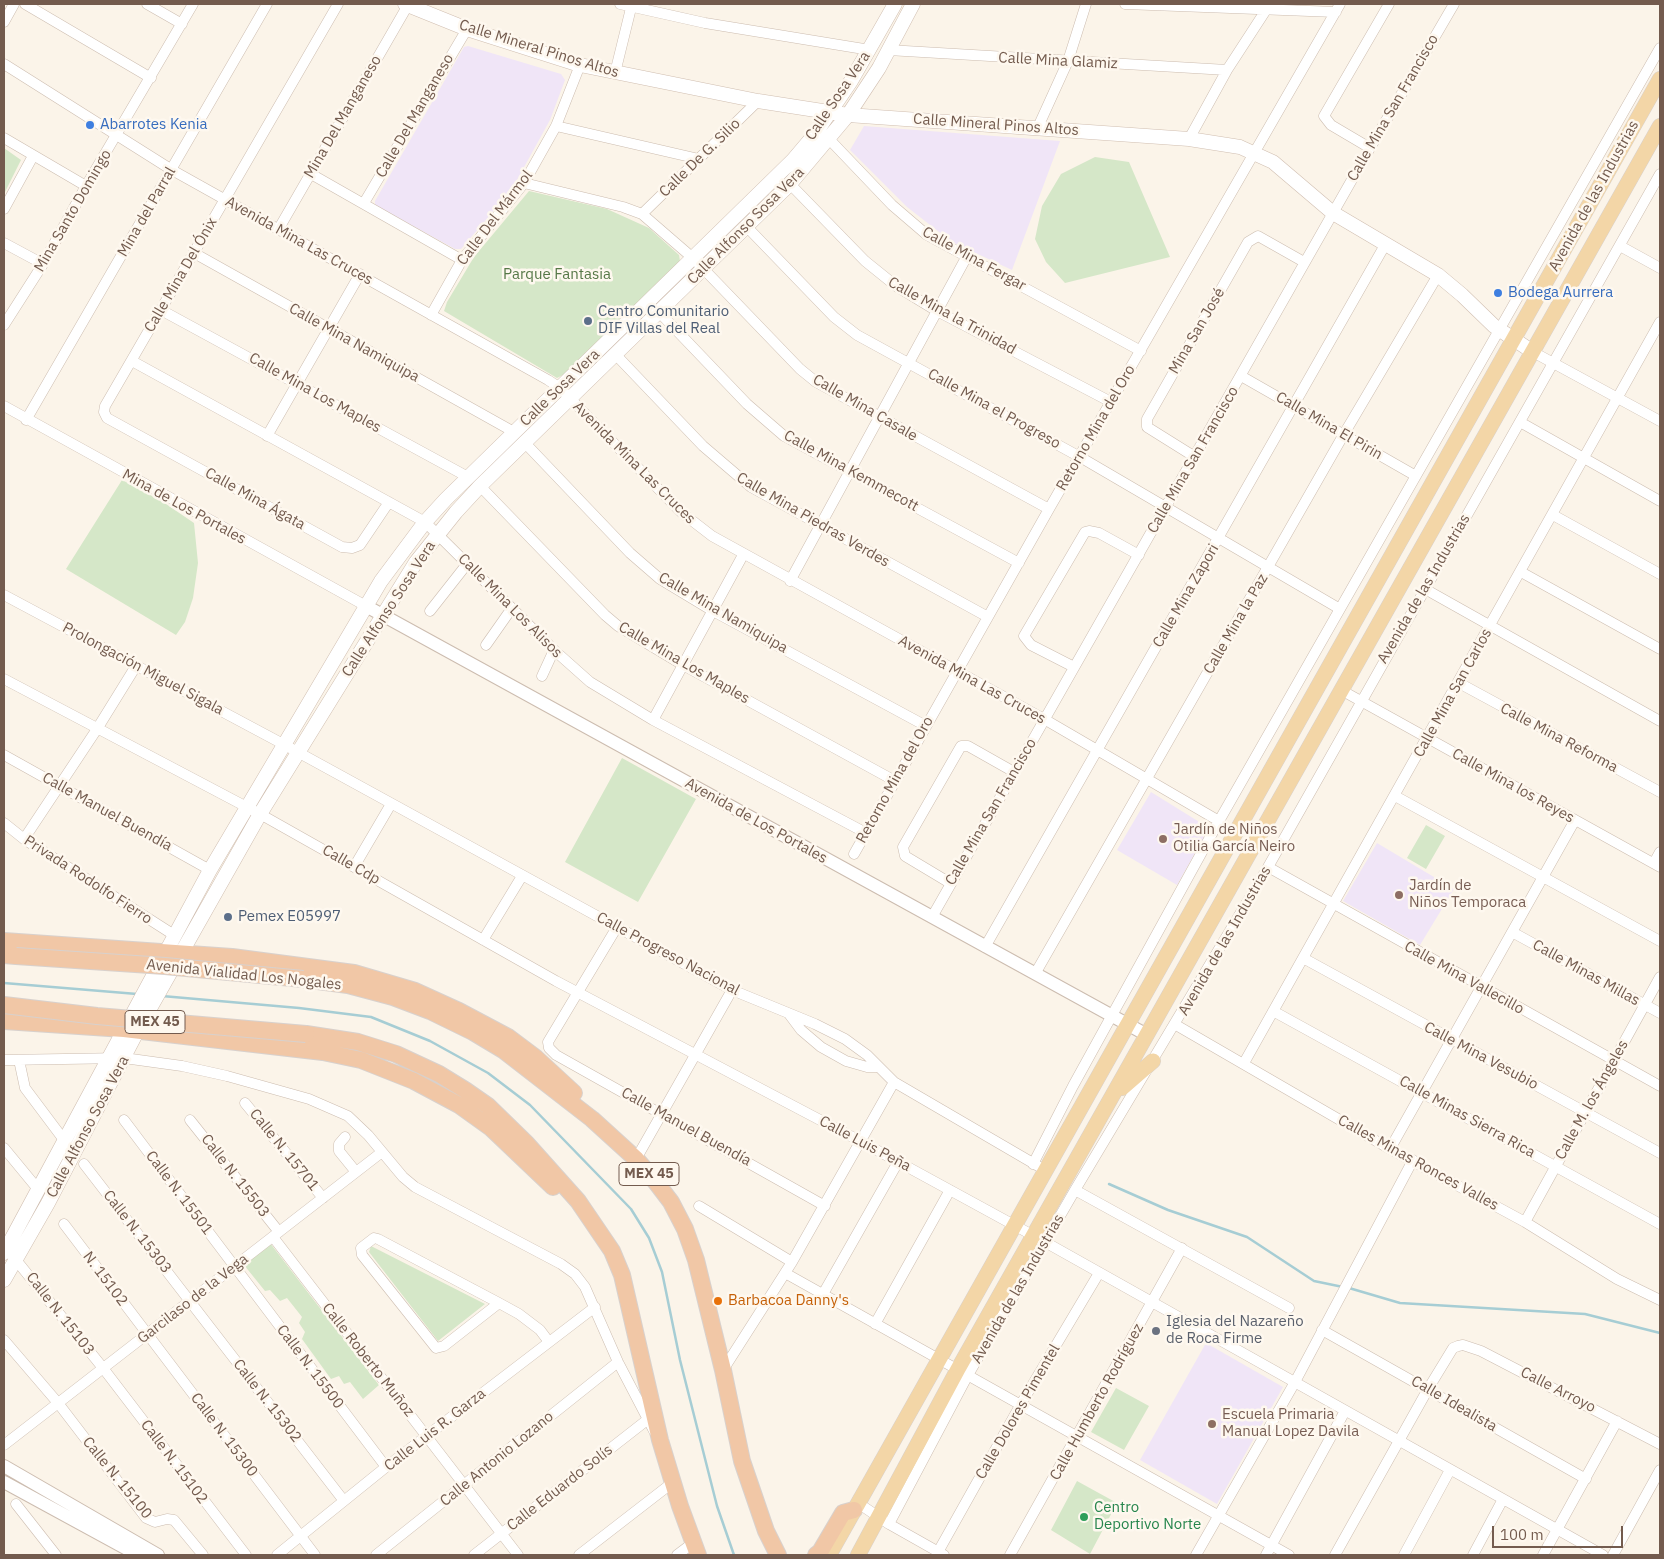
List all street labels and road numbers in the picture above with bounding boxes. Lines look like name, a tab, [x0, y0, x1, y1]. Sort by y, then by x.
street label: Calle Mineral Pinos Altos	[457, 16, 621, 82]
street label: Calle Mina San Francisco	[1344, 31, 1442, 185]
street label: Calle Sosa Vera	[802, 48, 874, 144]
street label: Calle Mina Glamiz	[998, 49, 1118, 73]
street label: Calle Del Manganeso	[372, 51, 458, 181]
street label: Mina Del Manganeso	[300, 52, 386, 182]
street label: Calle Mineral Pinos Altos	[913, 110, 1079, 140]
street label: Calle De G. Silio	[656, 115, 744, 201]
street label: Avenida de las Industrias	[1545, 118, 1643, 274]
street label: Mina Santo Domingo	[31, 147, 115, 275]
street label: Mina del Parral	[114, 164, 180, 260]
street label: Calle Alfonso Sosa Vera	[684, 164, 808, 288]
street label: Calle Del Mármol	[453, 167, 537, 269]
street label: Avenida Mina Las Cruces	[222, 193, 376, 289]
street label: Calle Mina Del Ónix	[141, 214, 221, 336]
street label: Calle Mina Fergar	[919, 223, 1029, 295]
street label: Calle Mina la Trinidad	[885, 273, 1019, 359]
street label: Mina San José	[1165, 285, 1229, 377]
street label: Calle Mina Namiquipa	[286, 300, 422, 386]
street label: Calle Sosa Vera	[517, 346, 603, 430]
street label: Calle Mina Los Maples	[246, 349, 384, 437]
street label: Retorno Mina del Oro	[1053, 362, 1139, 494]
street label: Calle Mina el Progreso	[924, 365, 1064, 453]
street label: Calle Mina Casale	[809, 371, 921, 445]
street label: Calle Mina San Francisco	[1144, 383, 1242, 537]
street label: Calle Mina El Pirin	[1272, 388, 1386, 464]
street label: Avenida Mina Las Cruces	[569, 398, 699, 528]
street label: Calle Mina Kemmecott	[781, 426, 921, 516]
street label: Calle Mina Ágata	[202, 464, 308, 534]
street label: Mina de Los Portales	[119, 465, 249, 549]
street label: Calle Mina Piedras Verdes	[733, 469, 893, 571]
street label: Avenida de las Industrias	[1374, 511, 1474, 667]
street label: Calle Alfonso Sosa Vera	[338, 538, 440, 680]
street label: Calle Mina Zapori	[1149, 541, 1223, 651]
street label: Calle Mina Los Alisos	[454, 550, 566, 662]
street label: Calle Mina Namiquipa	[655, 569, 791, 657]
street label: Calle Mina la Paz	[1200, 571, 1272, 677]
street label: Calle Mina Los Maples	[615, 618, 753, 708]
street label: Prolongación Miguel Sigala	[59, 619, 227, 719]
street label: Calle Mina San Carlos	[1410, 625, 1496, 761]
street label: Avenida Mina Las Cruces	[895, 632, 1049, 728]
street label: Calle Mina Reforma	[1497, 699, 1621, 777]
street label: Retorno Mina del Oro	[853, 713, 937, 847]
street label: Calle Mina San Francisco	[942, 735, 1040, 889]
street label: Calle Mina los Reyes	[1449, 745, 1577, 827]
street label: Calle Manuel Buendía	[39, 769, 175, 855]
street label: Avenida de Los Portales	[682, 774, 830, 868]
street label: Privada Rodolfo Fierro	[21, 832, 155, 928]
street label: Calle Cdp	[319, 841, 383, 889]
street label: Avenida de las Industrias	[1175, 863, 1275, 1019]
street label: Calle Progreso Nacional	[593, 909, 743, 999]
street label: Calle Minas Millas	[1529, 936, 1643, 1010]
street label: Calle Mina Vallecillo	[1401, 938, 1527, 1018]
street label: Avenida Vialidad Los Nogales	[146, 956, 342, 994]
road number: MEX 45	[125, 1010, 185, 1034]
street label: Calle Mina Vesubio	[1421, 1018, 1541, 1094]
street label: Calle M. los Ángeles	[1552, 1037, 1632, 1163]
street label: Calle Alfonso Sosa Vera	[43, 1053, 133, 1201]
street label: Calle Minas Sierra Rica	[1396, 1072, 1538, 1162]
street label: Calle Manuel Buendía	[618, 1084, 754, 1170]
street label: Calle N. 15701	[245, 1105, 323, 1195]
street label: Calles Minas Ronces Valles	[1335, 1111, 1501, 1215]
street label: Calle Luis Peña	[816, 1112, 914, 1176]
street label: Calle N. 15503	[197, 1131, 273, 1221]
street label: Calle N. 15501	[142, 1147, 216, 1239]
road number: MEX 45	[619, 1162, 679, 1186]
street label: Calle N. 15303	[99, 1187, 175, 1277]
street label: Avenida de las Industrias	[968, 1211, 1068, 1367]
street label: N. 15102	[79, 1248, 131, 1310]
street label: Garcilaso de la Vega	[134, 1250, 252, 1348]
street label: Calle N. 15103	[22, 1269, 98, 1359]
street label: Calle Roberto Muñoz	[318, 1300, 418, 1420]
street label: Calle N. 15500	[273, 1321, 347, 1413]
street label: Calle Humberto Rodríguez	[1046, 1321, 1148, 1483]
street label: Calle Dolores Pimentel	[972, 1341, 1064, 1483]
street label: Calle N. 15302	[229, 1356, 305, 1446]
street label: Calle Arroyo	[1517, 1363, 1599, 1417]
street label: Calle Idealista	[1408, 1372, 1500, 1436]
street label: Calle Luis R. Garza	[381, 1385, 489, 1475]
street label: Calle N. 15300	[187, 1389, 261, 1481]
street label: Calle Antonio Lozano	[437, 1408, 557, 1510]
street label: Calle N. 15102	[137, 1416, 211, 1508]
street label: Calle N. 15100	[78, 1433, 156, 1523]
street label: Calle Eduardo Solís	[504, 1441, 616, 1535]

